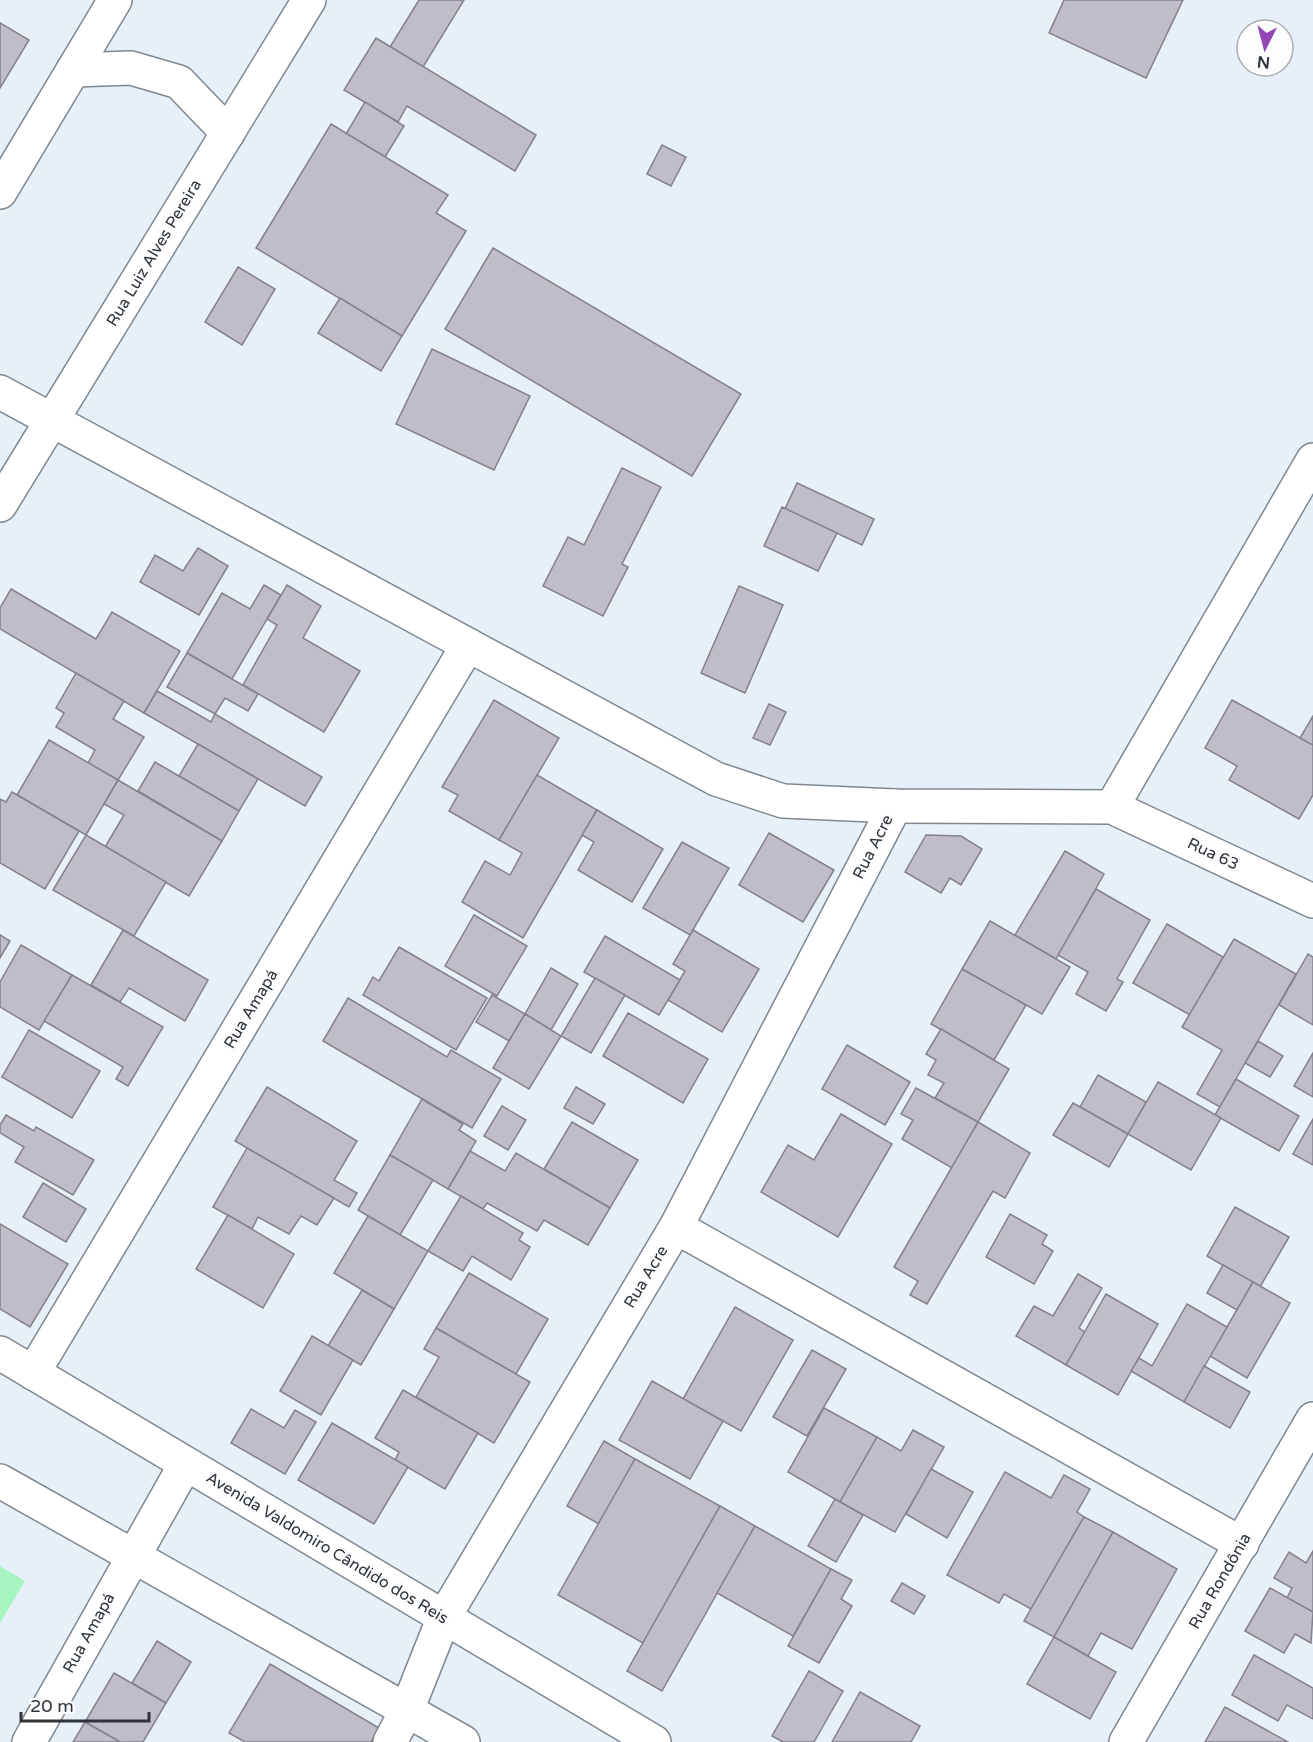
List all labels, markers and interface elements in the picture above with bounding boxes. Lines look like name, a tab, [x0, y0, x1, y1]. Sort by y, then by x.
north arrow	[1235, 18, 1295, 78]
text: N	[1256, 51, 1271, 73]
street label: Rua Luiz Alves Pereira	[102, 176, 206, 330]
street label: Rua Acre	[848, 811, 898, 883]
street label: Rua 63	[1184, 833, 1242, 875]
street label: Rua Amapá	[220, 966, 282, 1052]
street label: Rua Acre	[620, 1242, 672, 1312]
street label: Avenida Valdomiro Cândido dos Reis	[202, 1468, 452, 1628]
street label: Rua Rondônia	[1184, 1529, 1256, 1633]
street label: Rua Amapá	[59, 1589, 119, 1677]
scale bar	[21, 1685, 148, 1723]
text: 20 m	[30, 1695, 74, 1717]

